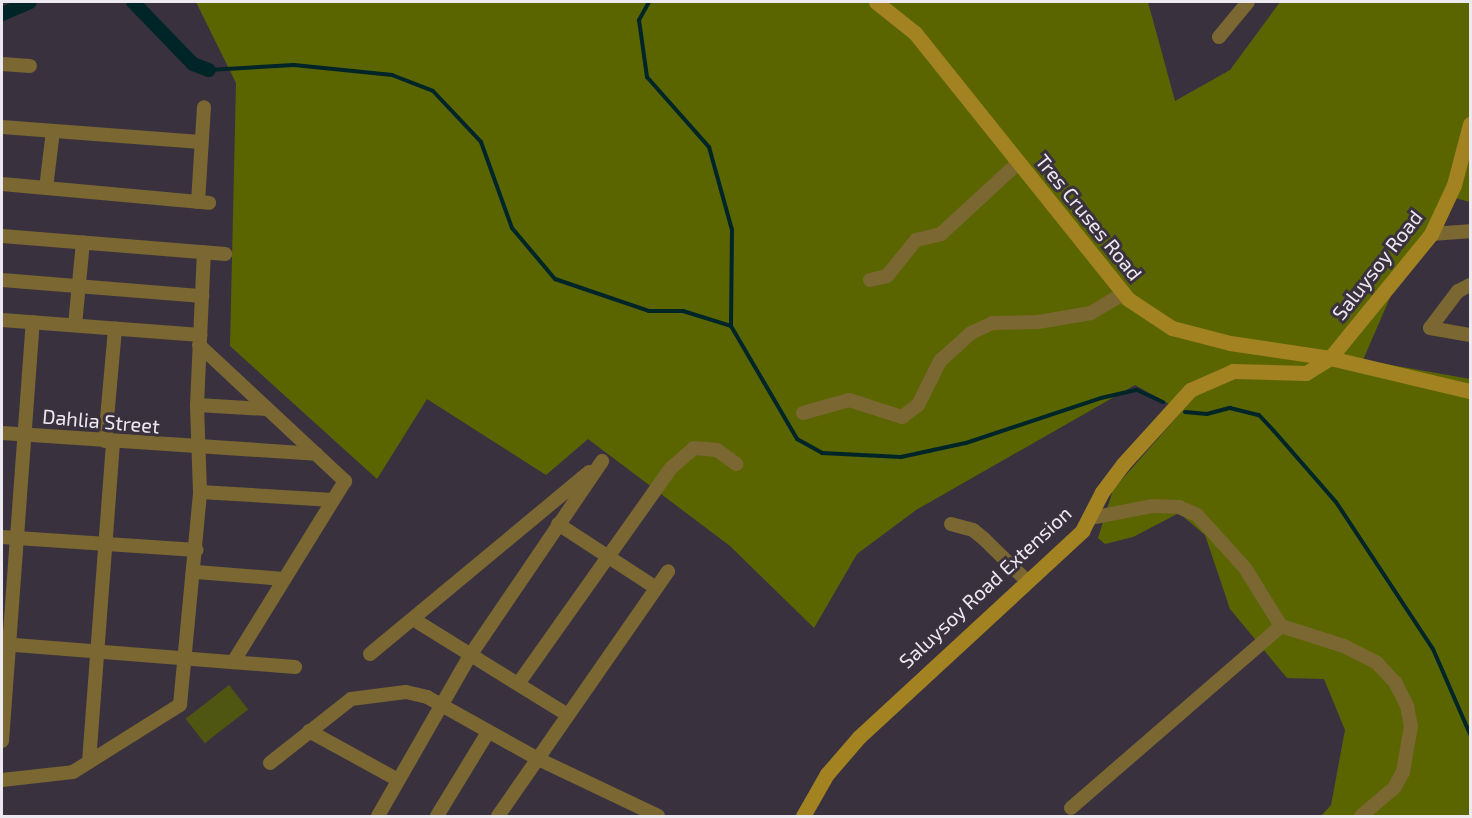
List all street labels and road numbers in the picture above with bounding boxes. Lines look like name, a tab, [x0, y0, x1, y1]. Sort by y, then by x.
street label: Tres Cruses Road	[1031, 149, 1147, 285]
street label: Saluysoy Road	[1327, 205, 1427, 325]
street label: Dahlia Street	[41, 404, 161, 438]
street label: Saluysoy Road Extension	[894, 501, 1076, 673]

